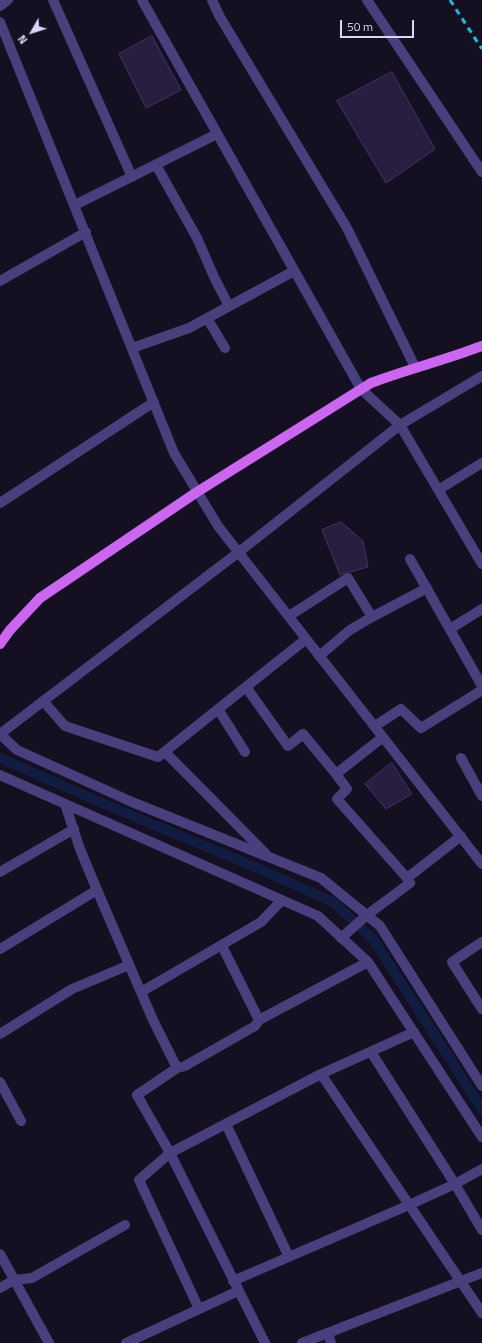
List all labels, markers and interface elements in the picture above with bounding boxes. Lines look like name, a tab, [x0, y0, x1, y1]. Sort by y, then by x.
north arrow	[12, 12, 52, 52]
scale bar	[342, 12, 416, 38]
text: 50 m	[347, 17, 373, 36]
text: N	[14, 32, 31, 48]

